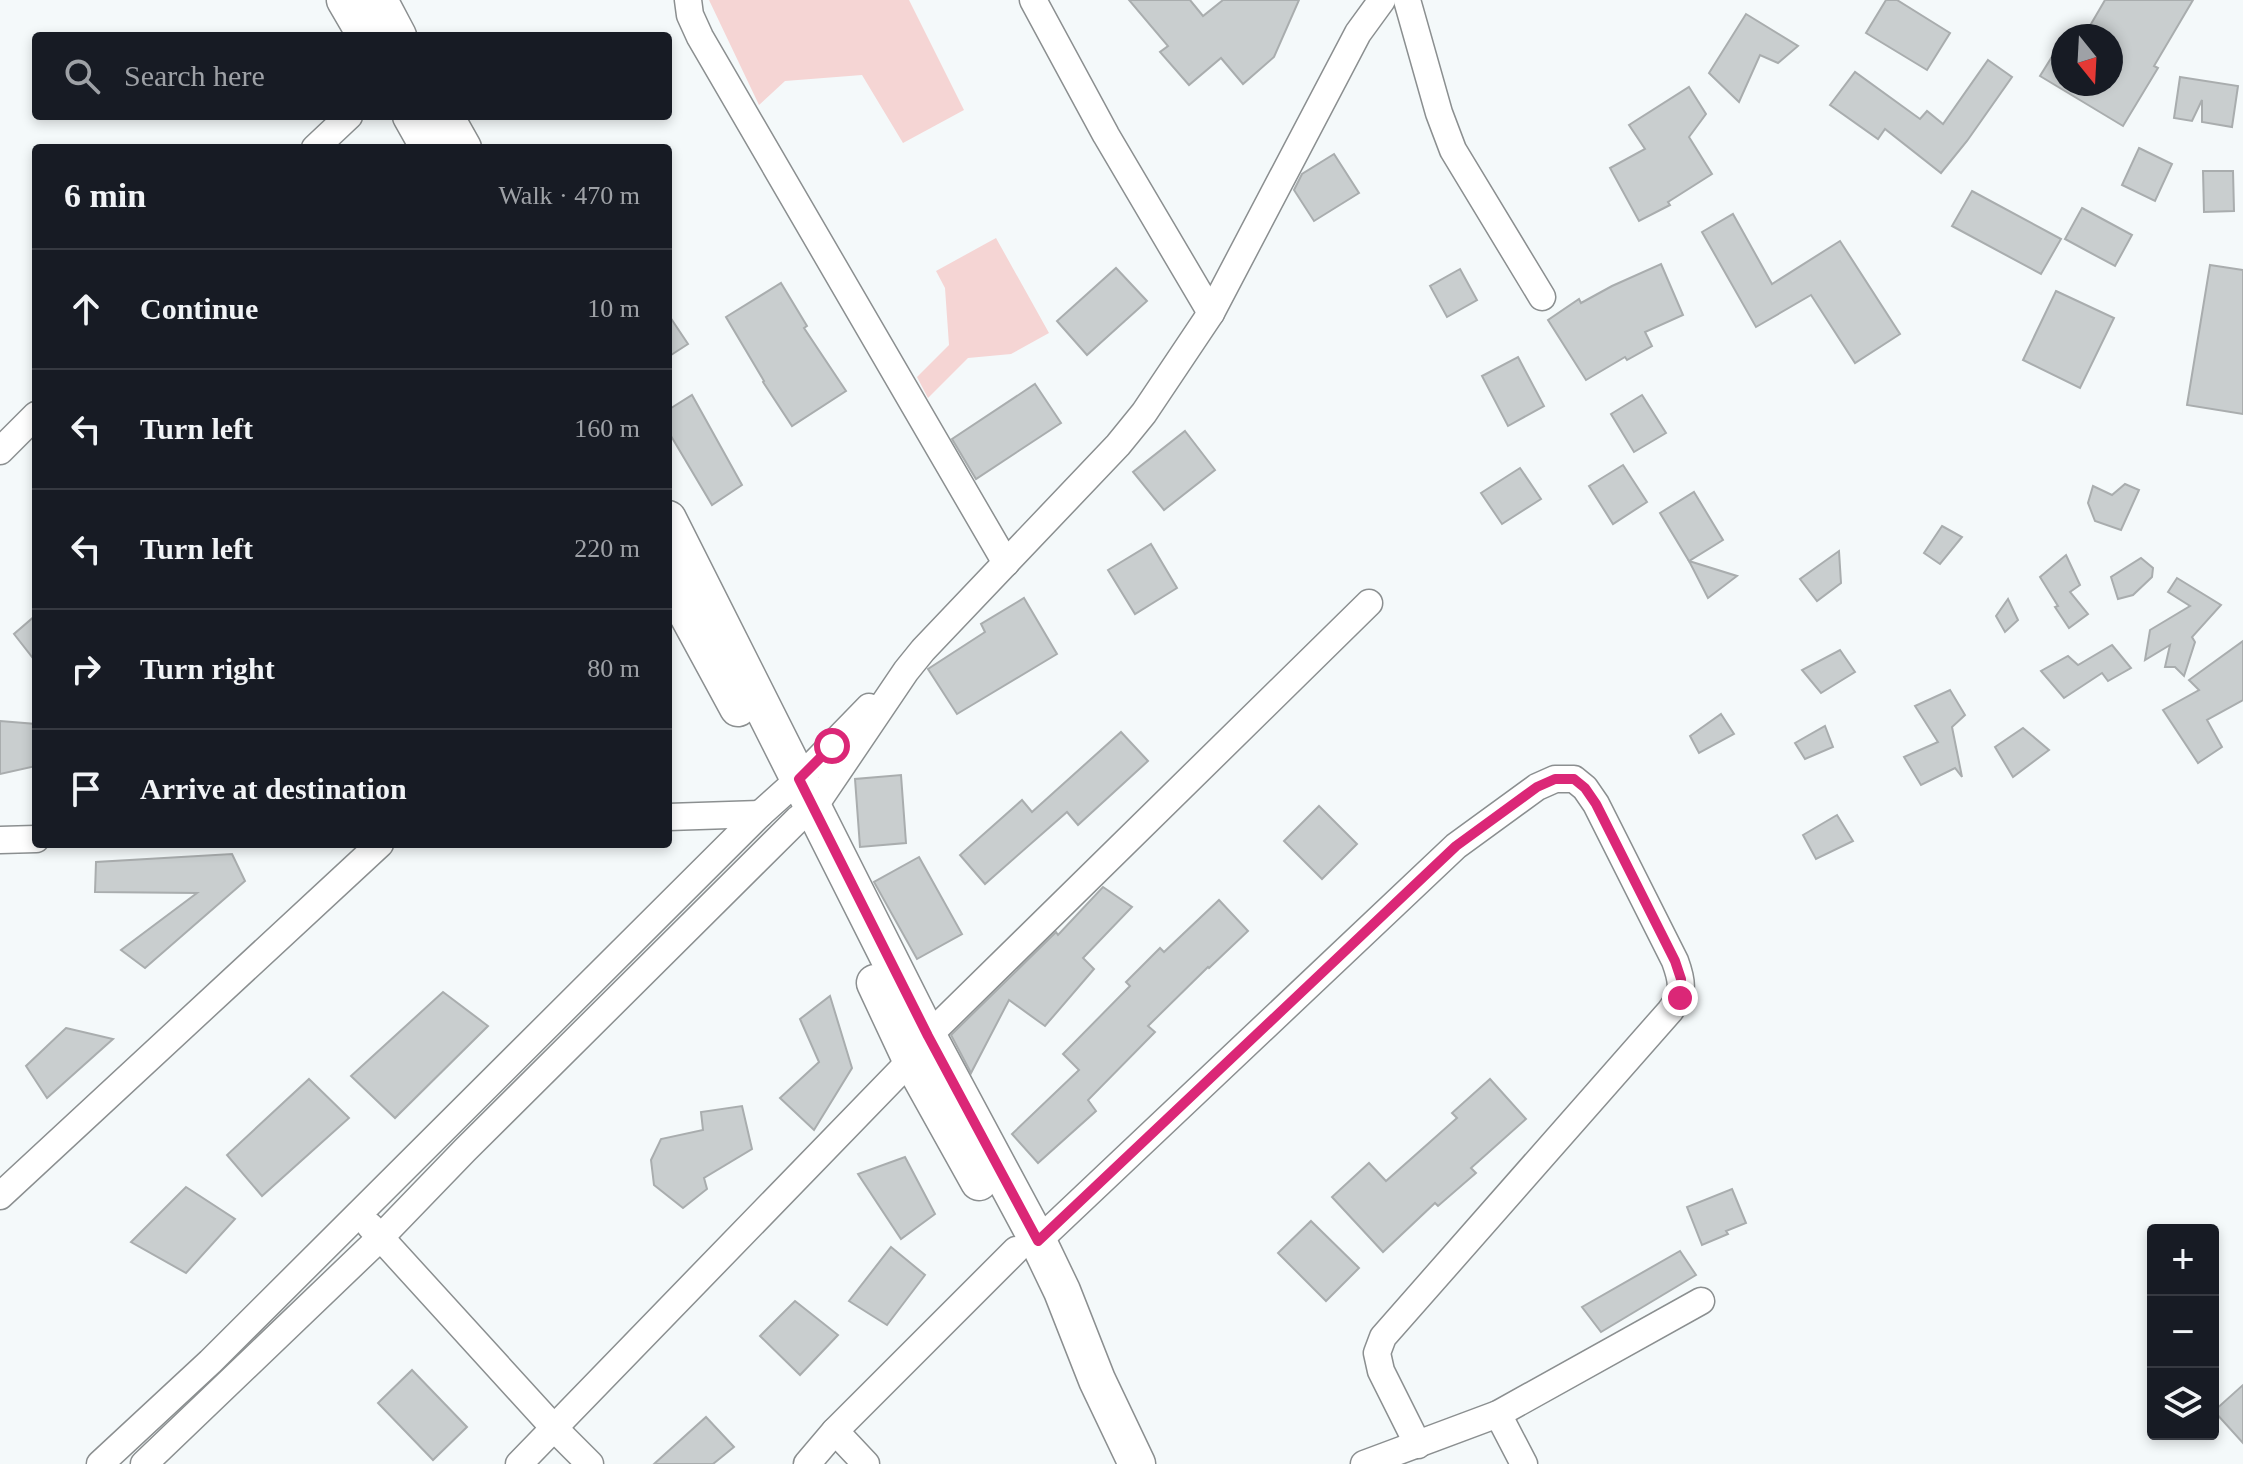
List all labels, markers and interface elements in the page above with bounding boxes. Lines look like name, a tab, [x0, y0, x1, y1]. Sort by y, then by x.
north arrow	[2051, 24, 2123, 96]
search box	[32, 32, 672, 120]
icon: search	[60, 54, 104, 98]
text: Search here	[124, 59, 265, 92]
text: 6 min	[64, 177, 146, 214]
text: Walk · 470 m	[498, 181, 640, 210]
icon: ahead	[64, 287, 108, 331]
text: Continue	[140, 292, 258, 325]
text: 10 m	[587, 294, 640, 323]
icon: left	[64, 407, 108, 451]
text: Turn left	[140, 412, 253, 445]
text: 160 m	[574, 414, 640, 443]
icon: left	[64, 527, 108, 571]
text: Turn left	[140, 532, 253, 565]
text: 220 m	[574, 534, 640, 563]
icon: right	[64, 647, 108, 691]
text: Turn right	[140, 652, 275, 685]
text: 80 m	[587, 654, 640, 683]
route start	[814, 728, 850, 764]
icon: arrive	[64, 767, 108, 811]
text: Arrive at destination	[140, 772, 407, 805]
route end	[1662, 980, 1698, 1016]
map controls	[2147, 1224, 2219, 1440]
button: +	[2147, 1224, 2219, 1296]
button: −	[2147, 1296, 2219, 1368]
button: layers	[2147, 1368, 2219, 1440]

